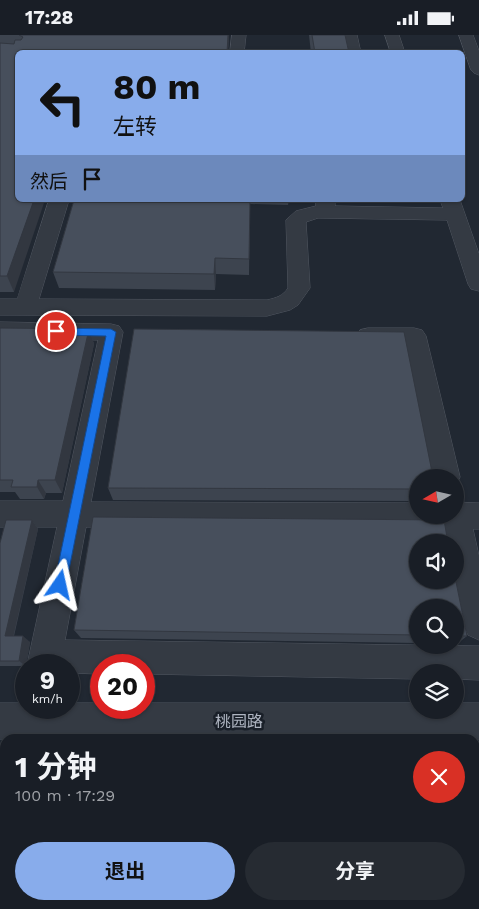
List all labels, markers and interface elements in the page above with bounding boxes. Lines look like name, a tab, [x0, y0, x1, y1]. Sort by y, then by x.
text: 17:28	[25, 6, 73, 29]
text: 80 m	[113, 66, 200, 108]
icon: left	[30, 70, 95, 135]
text: 左转	[113, 114, 157, 139]
icon: arrive	[78, 165, 106, 193]
text: 然后	[30, 170, 68, 193]
pin	[35, 310, 77, 352]
icon: arrive	[42, 317, 70, 345]
north arrow	[409, 469, 464, 524]
map controls	[409, 469, 464, 719]
button: sound	[409, 534, 464, 589]
position arrow	[33, 558, 85, 610]
button: search	[409, 599, 464, 654]
speed limit sign: 20	[90, 654, 155, 719]
button: layers	[409, 664, 464, 719]
text: 9	[40, 666, 55, 695]
text: km/h	[32, 692, 63, 706]
street label: 桃园路	[215, 712, 263, 731]
text: 1 分钟	[15, 749, 97, 784]
button: close	[413, 751, 465, 803]
text: 100 m · 17:29	[15, 786, 115, 805]
button: 退出	[15, 842, 235, 900]
button: 分享	[245, 842, 465, 900]

